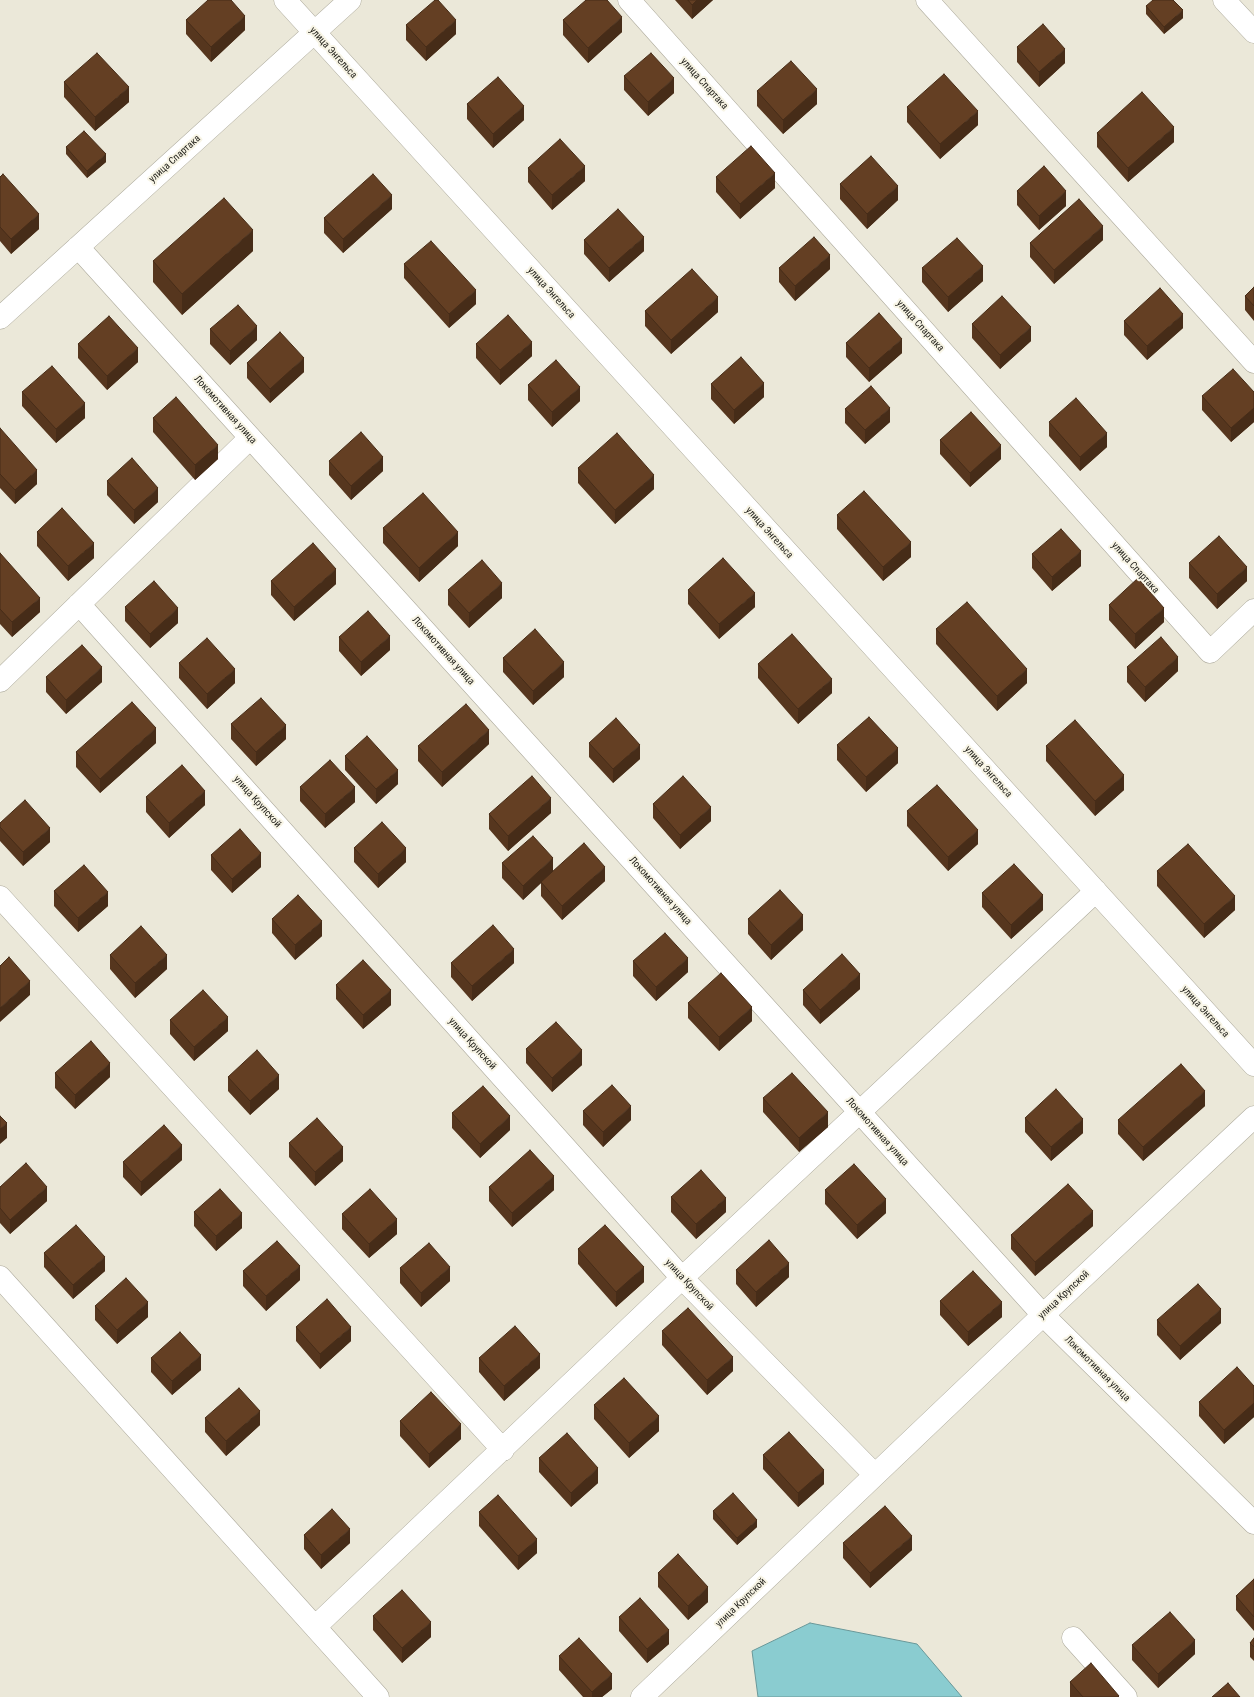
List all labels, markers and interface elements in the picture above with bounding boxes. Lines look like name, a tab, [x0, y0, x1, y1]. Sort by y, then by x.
street label: улица Энгельса	[307, 25, 359, 81]
street label: улица Спартака	[678, 56, 730, 112]
street label: улица Спартака	[147, 133, 203, 185]
street label: улица Энгельса	[525, 265, 577, 321]
street label: улица Спартака	[894, 298, 946, 354]
street label: Локомотивная улица	[191, 373, 259, 447]
street label: улица Энгельса	[743, 505, 795, 561]
street label: улица Спартака	[1109, 540, 1161, 596]
street label: Локомотивная улица	[409, 614, 477, 688]
street label: улица Энгельса	[962, 744, 1014, 800]
street label: улица Крупской	[231, 774, 283, 830]
street label: Локомотивная улица	[626, 854, 694, 928]
street label: улица Энгельса	[1179, 984, 1231, 1040]
street label: улица Крупской	[446, 1016, 498, 1072]
street label: Локомотивная улица	[843, 1095, 911, 1169]
street label: улица Крупской	[662, 1257, 716, 1313]
street label: улица Крупской	[1036, 1268, 1092, 1322]
street label: Локомотивная улица	[1062, 1334, 1132, 1404]
street label: улица Крупской	[713, 1576, 769, 1630]

